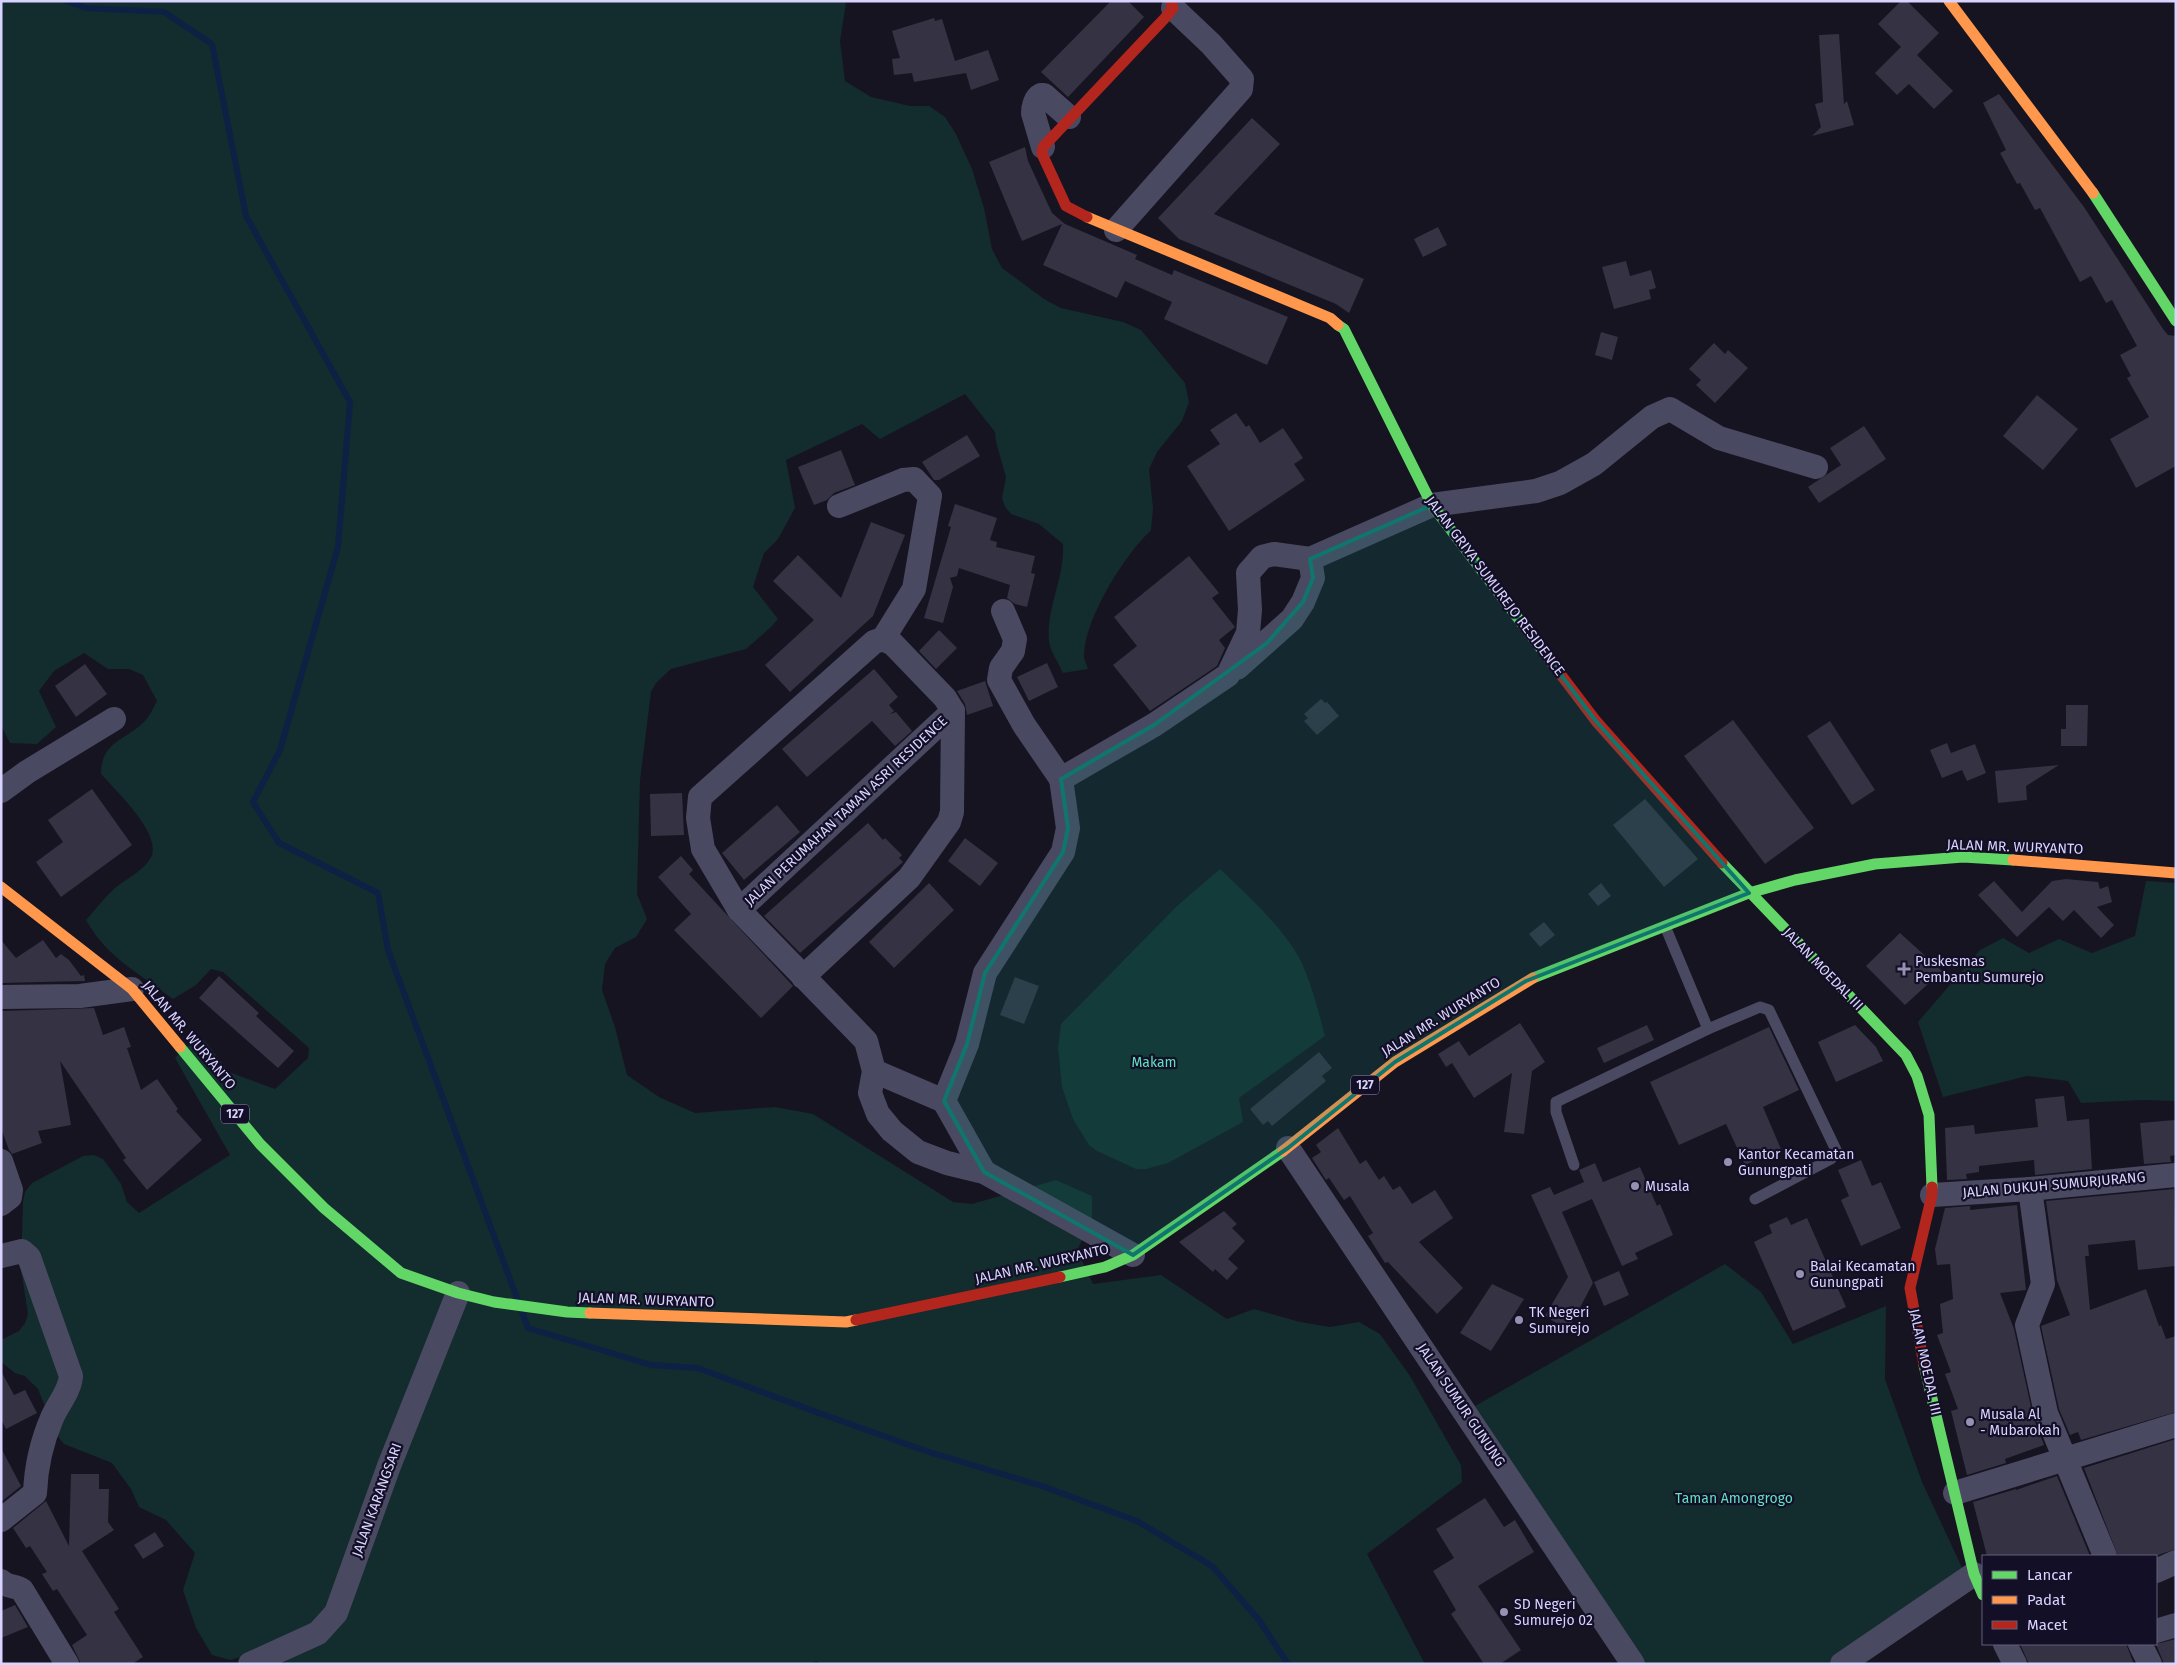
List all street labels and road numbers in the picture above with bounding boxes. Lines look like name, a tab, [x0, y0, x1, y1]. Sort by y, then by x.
street label: JALAN GRIYA SUMUREJO RESIDENCE	[1422, 493, 1568, 679]
street label: JALAN PERUMAHAN TAMAN ASRI RESIDENCE	[741, 712, 951, 910]
street label: JALAN MR. WURYANTO	[1946, 836, 2084, 858]
street label: JALAN MOEDAL III	[1779, 924, 1867, 1014]
street label: JALAN MR. WURYANTO	[1378, 974, 1504, 1060]
street label: JALAN MR. WURYANTO	[138, 977, 240, 1093]
road number: 127	[1351, 1076, 1379, 1094]
road number: 127	[221, 1104, 249, 1124]
street label: JALAN DUKUH SUMURJURANG	[1962, 1169, 2146, 1201]
street label: JALAN MR. WURYANTO	[973, 1240, 1111, 1288]
street label: JALAN MR. WURYANTO	[577, 1289, 715, 1311]
street label: JALAN MOEDAL III	[1905, 1307, 1945, 1417]
street label: JALAN SUMUR GUNUNG	[1413, 1340, 1509, 1470]
street label: JALAN KARANGSARI	[349, 1441, 405, 1559]

